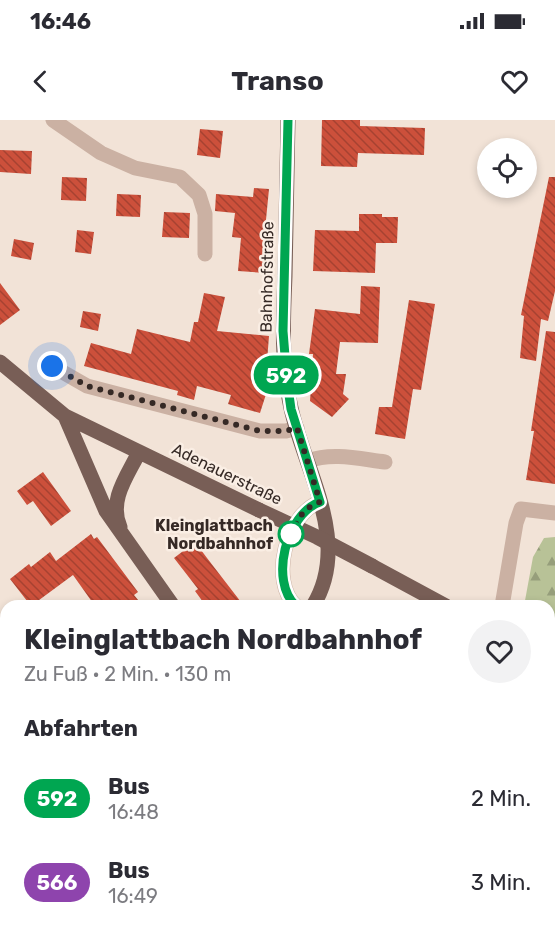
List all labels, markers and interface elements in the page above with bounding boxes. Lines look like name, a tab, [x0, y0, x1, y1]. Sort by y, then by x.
text: 16:46	[30, 8, 91, 35]
icon: back	[24, 65, 57, 98]
text: Transo	[231, 65, 324, 97]
icon: heart	[498, 65, 531, 98]
map controls	[477, 138, 537, 198]
button: locate	[477, 138, 537, 198]
street label: Bahnhofstraße	[257, 221, 277, 333]
your location	[37, 351, 67, 381]
line badge: 592	[252, 356, 320, 394]
text: 592	[266, 363, 306, 388]
street label: Adenauerstraße	[169, 439, 285, 509]
place label: Kleinglattbach Nordbahnhof	[155, 516, 274, 553]
marker: Kleinglattbach Nordbahnhof	[278, 521, 304, 547]
button: heart	[468, 620, 531, 683]
text: Kleinglattbach Nordbahnhof	[24, 623, 422, 656]
text: Zu Fuß · 2 Min. · 130 m	[24, 662, 231, 686]
text: Abfahrten	[24, 715, 138, 742]
text: Bus	[108, 773, 150, 800]
text: 2 Min.	[471, 785, 531, 812]
text: 592	[37, 786, 77, 811]
text: 16:48	[108, 800, 159, 824]
text: Bus	[108, 857, 150, 884]
text: 3 Min.	[471, 869, 531, 896]
text: 566	[37, 870, 77, 895]
text: 16:49	[108, 884, 158, 908]

